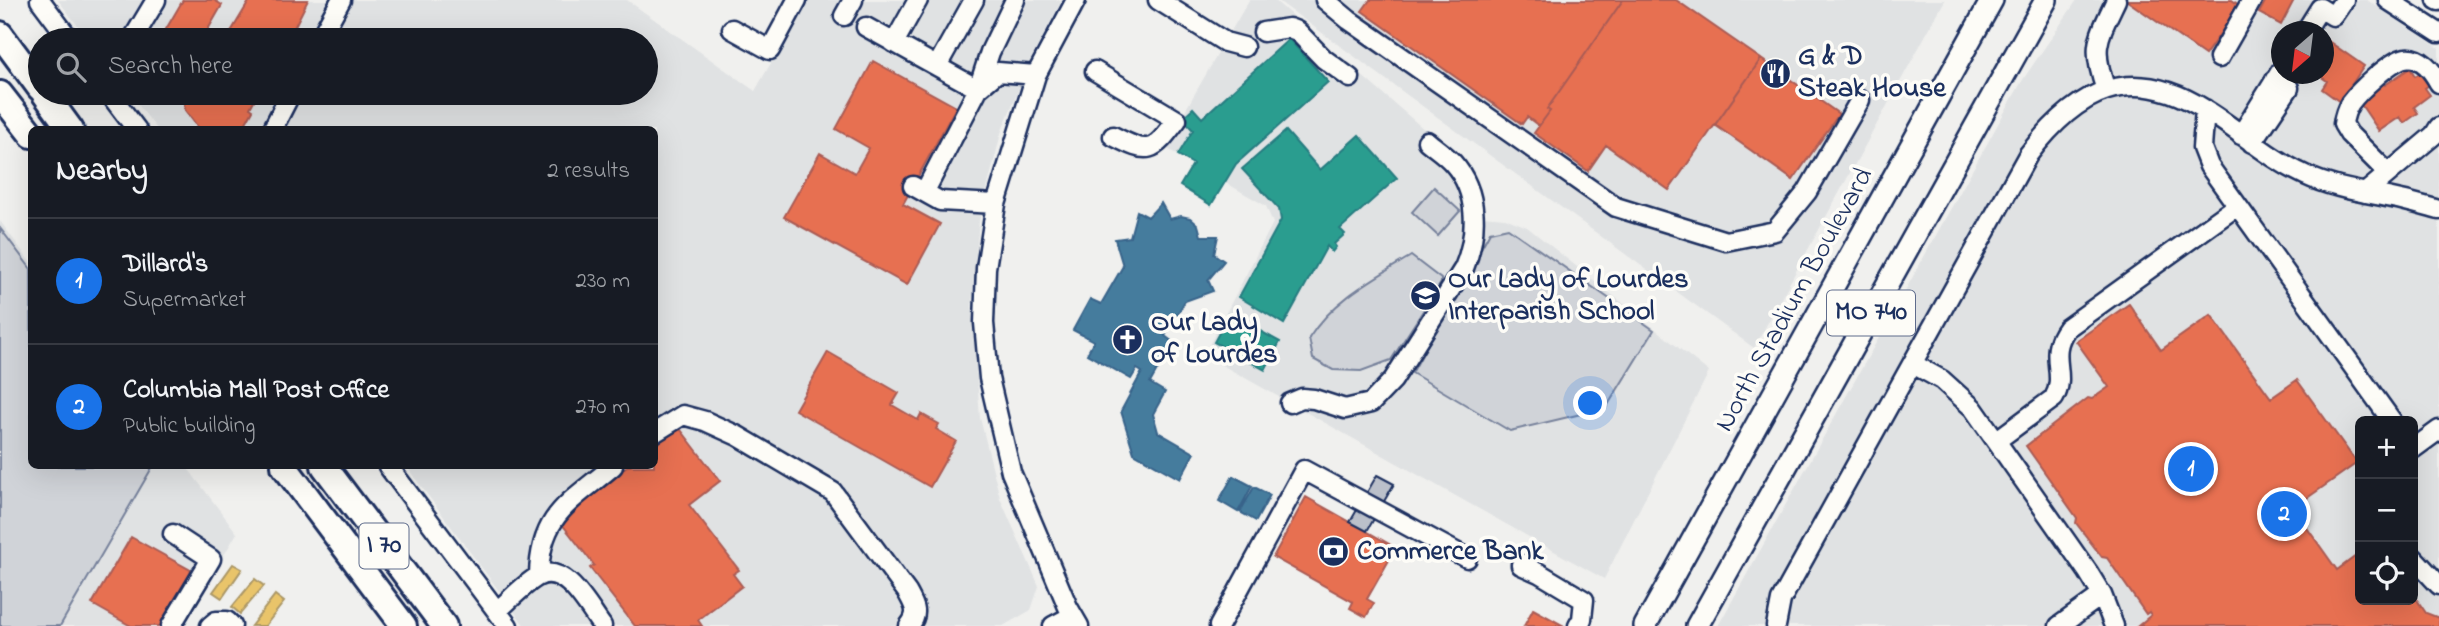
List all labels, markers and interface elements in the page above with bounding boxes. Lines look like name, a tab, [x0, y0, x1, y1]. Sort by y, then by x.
north arrow	[2271, 21, 2334, 84]
search box	[28, 28, 658, 105]
place label: G & D Steak House	[1798, 37, 1947, 110]
icon: search	[52, 48, 90, 86]
text: Search here	[108, 48, 233, 86]
restaurant icon: G & D Steak House	[1758, 56, 1792, 90]
text: Nearby	[56, 150, 148, 194]
text: 2 results	[547, 155, 630, 188]
street label: North Stadium Boulevard	[1705, 160, 1885, 440]
text: Dillard's	[123, 246, 208, 284]
place label: Our Lady of Lourdes Interparish School	[1448, 260, 1688, 333]
text: 1	[75, 265, 83, 298]
text: 230 m	[576, 265, 630, 298]
school or university icon: Our Lady of Lourdes Interparish School	[1408, 279, 1442, 313]
text: Supermarket	[123, 284, 246, 317]
road number: MO 740	[1827, 290, 1915, 336]
place label: Our Lady of Lourdes	[1151, 303, 1278, 376]
church icon: Our Lady of Lourdes	[1111, 322, 1145, 356]
text: Columbia Mall Post Office	[123, 372, 389, 410]
your location	[1573, 386, 1607, 420]
text: 2	[73, 391, 85, 424]
text: 270 m	[576, 391, 630, 424]
text: Public building	[123, 410, 255, 443]
map controls	[2355, 416, 2418, 605]
button: +	[2355, 416, 2418, 479]
pin: 1	[2168, 443, 2214, 495]
button: −	[2355, 479, 2418, 542]
pin: 2	[2261, 488, 2307, 540]
road number: I 70	[360, 524, 408, 568]
place label: Commerce Bank	[1357, 532, 1544, 573]
bank icon: Commerce Bank	[1317, 535, 1351, 569]
button: locate	[2355, 542, 2418, 605]

